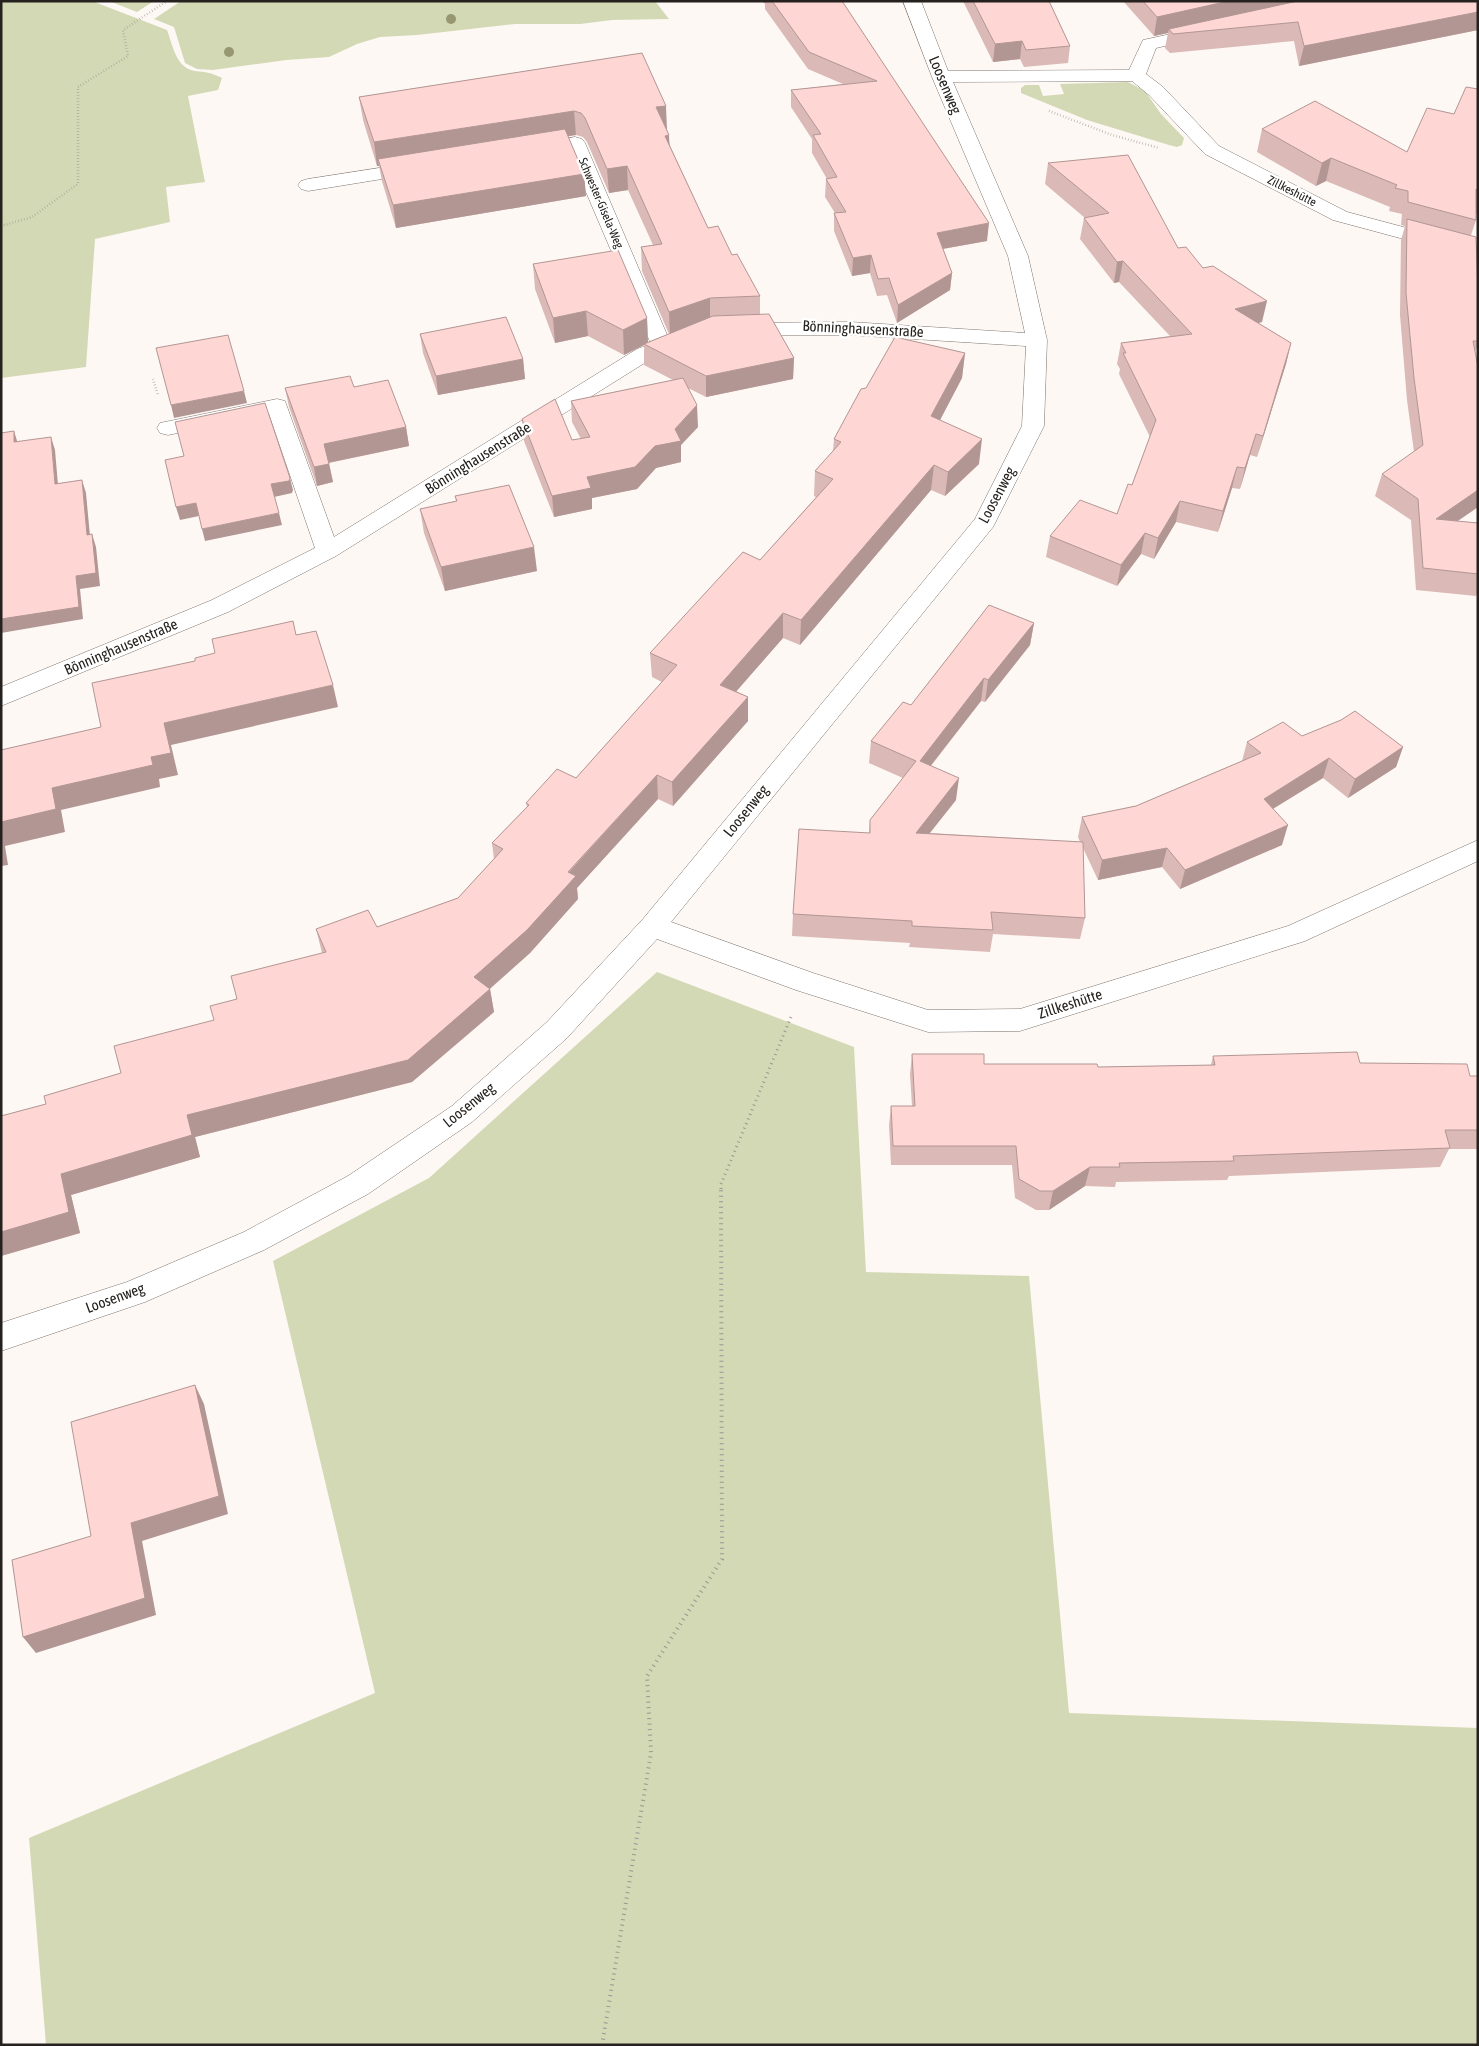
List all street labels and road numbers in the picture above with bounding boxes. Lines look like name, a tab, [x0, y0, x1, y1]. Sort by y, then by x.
street label: Loosenweg	[926, 53, 965, 117]
street label: Schwester-Gisela-Weg	[576, 156, 627, 251]
street label: Zillkeshütte	[1265, 173, 1319, 209]
street label: Bönninghausenstraße	[802, 317, 924, 340]
street label: Bönninghausenstraße	[422, 418, 534, 497]
street label: Loosenweg	[975, 463, 1019, 526]
street label: Bönninghausenstraße	[62, 615, 180, 678]
street label: Loosenweg	[720, 781, 772, 840]
street label: Zillkeshütte	[1036, 985, 1104, 1022]
street label: Loosenweg	[439, 1078, 498, 1131]
street label: Loosenweg	[83, 1279, 147, 1316]

